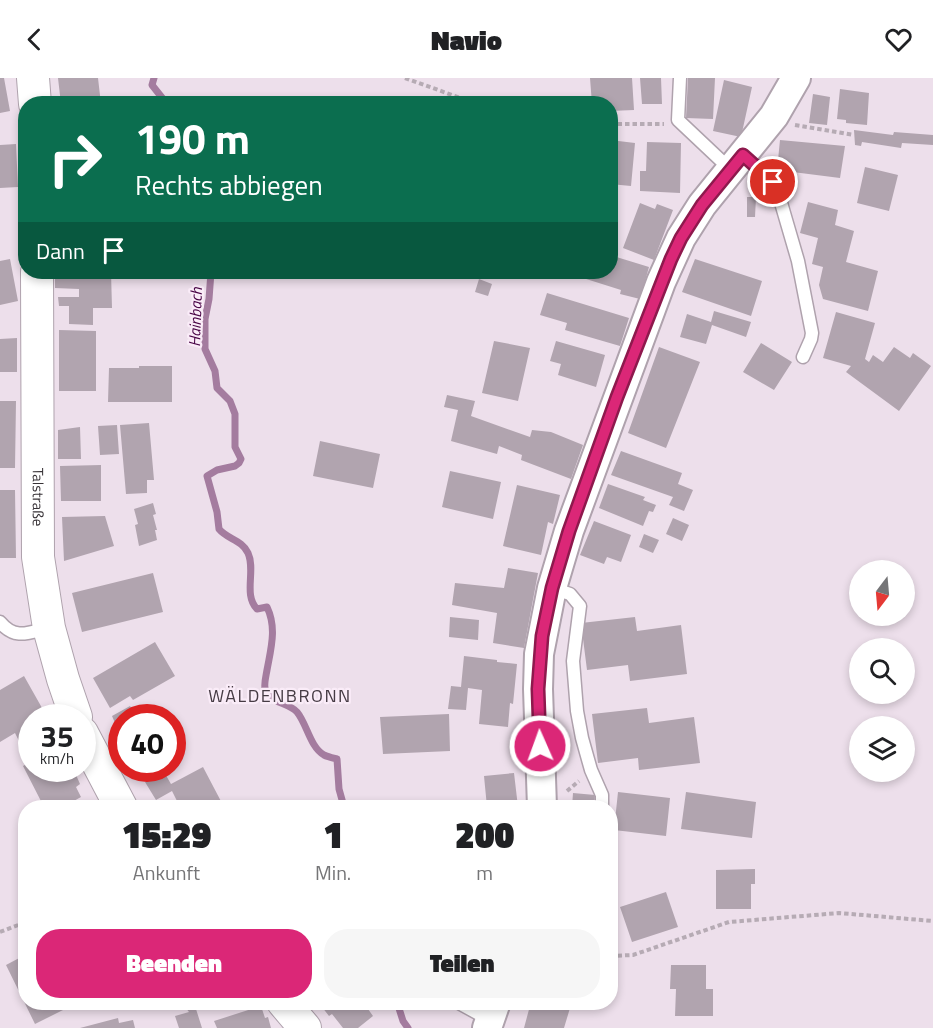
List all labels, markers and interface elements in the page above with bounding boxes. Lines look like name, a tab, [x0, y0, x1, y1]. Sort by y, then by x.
text: Navio	[431, 19, 502, 60]
icon: back	[18, 23, 51, 56]
icon: heart	[882, 23, 915, 56]
text: 190 m	[135, 106, 250, 170]
icon: right	[36, 120, 114, 198]
pin	[747, 156, 798, 207]
text: Rechts abbiegen	[135, 164, 323, 205]
icon: arrive	[756, 165, 789, 198]
text: Dann	[36, 234, 85, 268]
icon: arrive	[97, 234, 130, 267]
water label: Hainbach	[182, 286, 208, 347]
street label: Talstraße	[27, 468, 50, 526]
north arrow	[849, 560, 915, 626]
map controls	[849, 560, 915, 782]
button: search	[849, 638, 915, 704]
district label: WÄLDENBRONN	[208, 682, 352, 709]
speed limit sign: 40	[108, 704, 186, 782]
text: 35	[40, 713, 74, 759]
position arrow	[508, 714, 572, 778]
button: layers	[849, 716, 915, 782]
text: km/h	[40, 747, 74, 770]
text: 15:29	[122, 807, 211, 862]
text: 1	[323, 807, 343, 862]
text: 200	[455, 807, 514, 862]
text: Ankunft	[133, 857, 200, 888]
text: Min.	[315, 857, 351, 888]
text: m	[476, 857, 493, 888]
button: Beenden	[36, 929, 312, 998]
button: Teilen	[324, 929, 600, 998]

